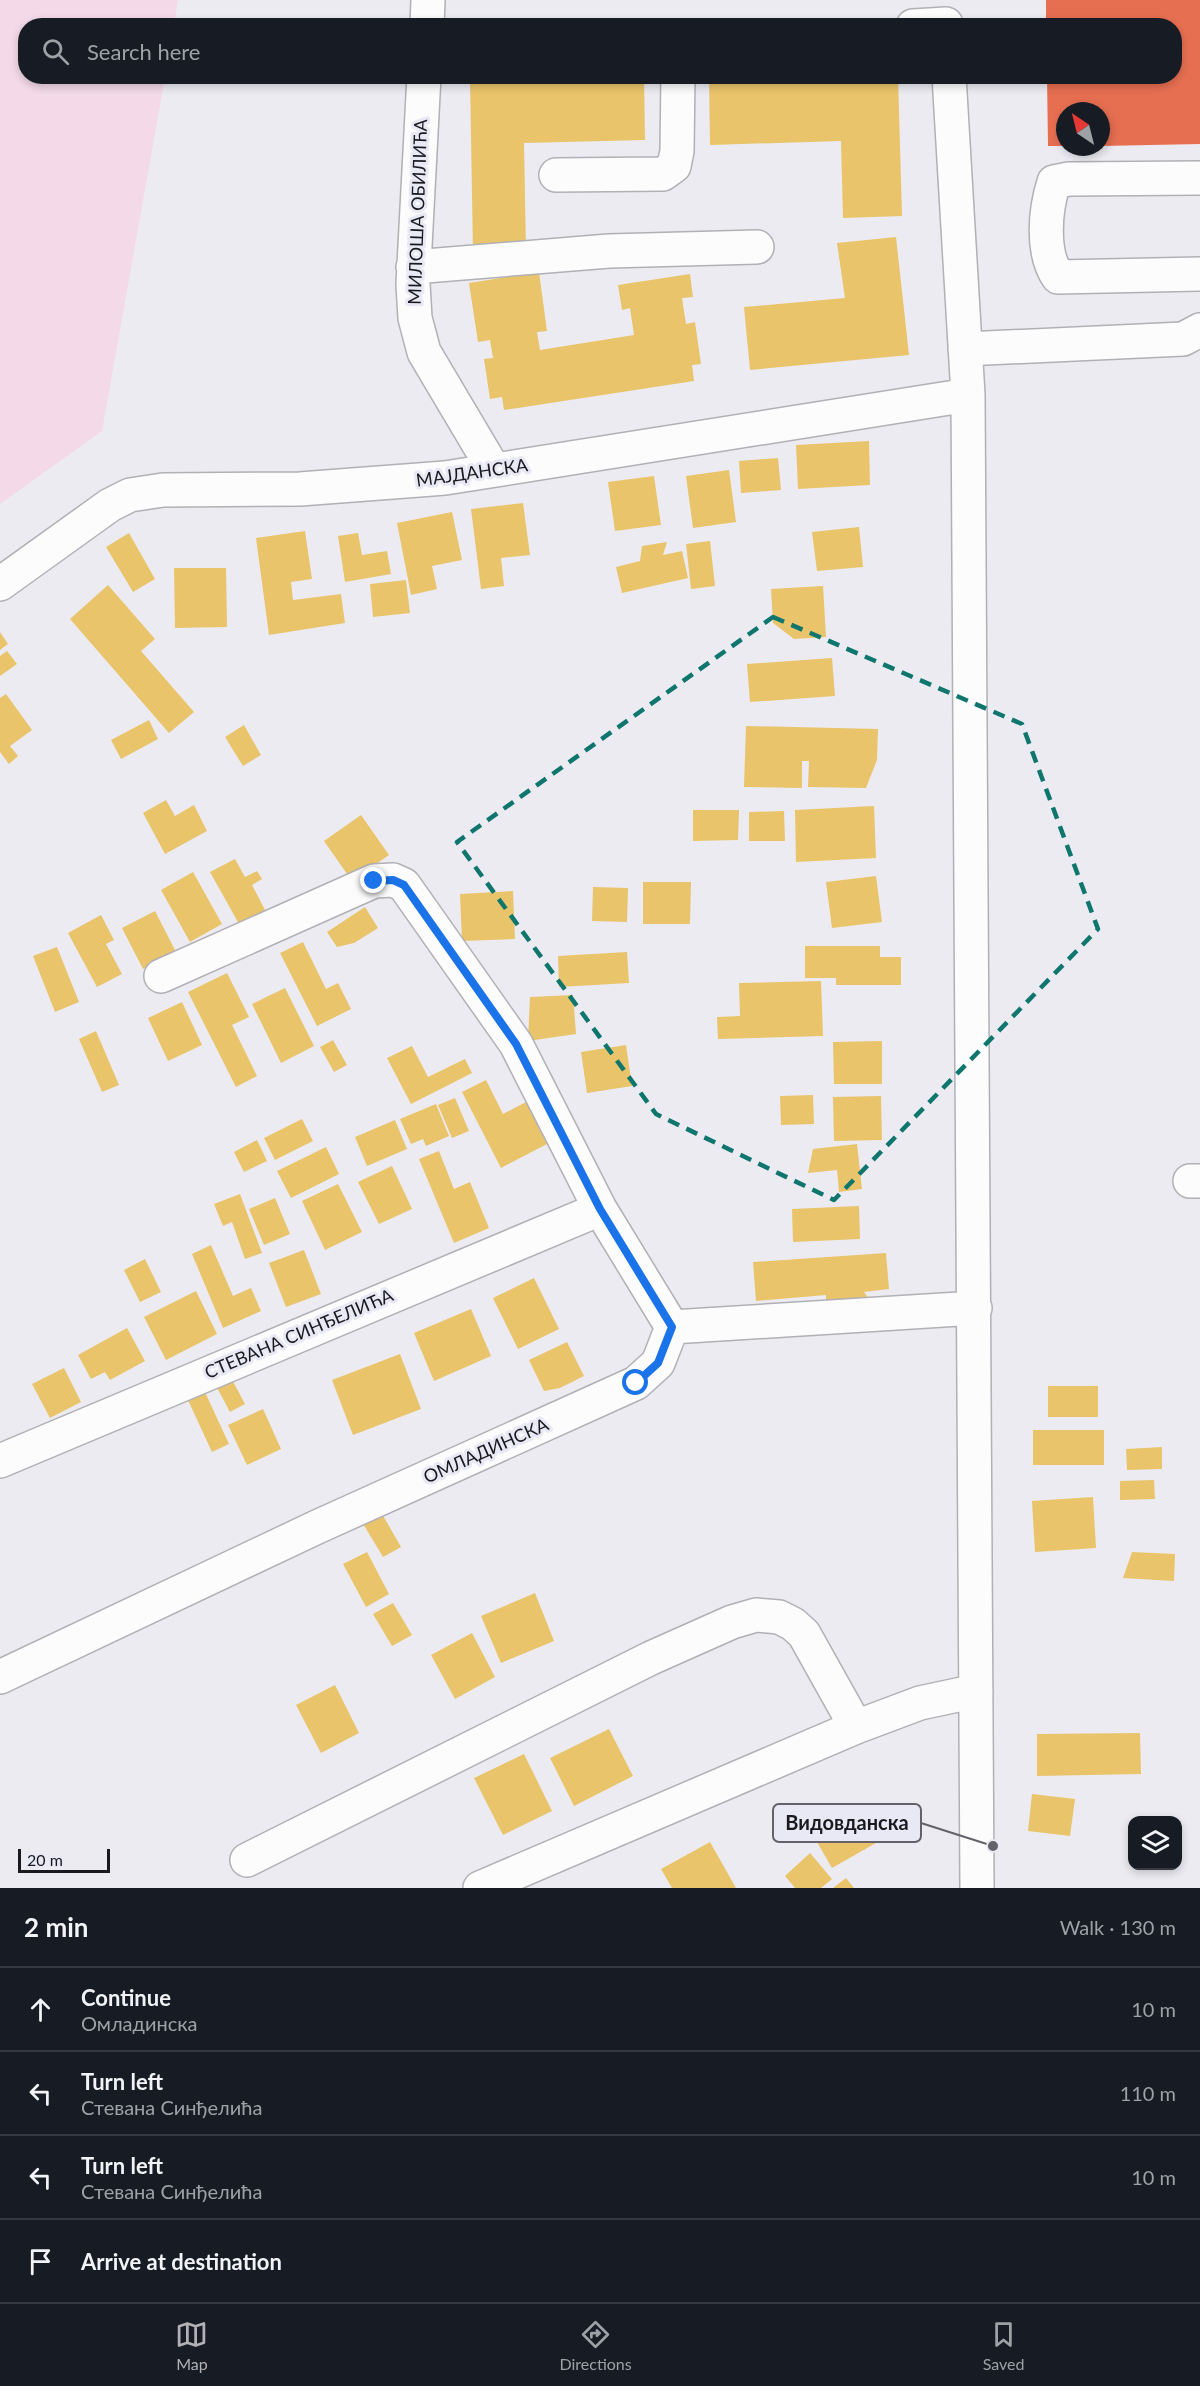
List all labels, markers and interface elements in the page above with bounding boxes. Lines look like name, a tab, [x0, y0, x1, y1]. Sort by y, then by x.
search box	[18, 18, 1182, 84]
icon: search	[39, 35, 72, 68]
text: Search here	[87, 38, 200, 65]
north arrow	[1056, 102, 1110, 156]
street label: МИЛОША ОБИЛИЋА	[403, 118, 431, 305]
street label: МАЈДАНСКА	[415, 453, 530, 491]
route end	[360, 867, 386, 893]
street label: СТЕВАНА СИНЂЕЛИЋА	[201, 1283, 397, 1383]
route start	[622, 1369, 648, 1395]
street label: ОМЛАДИНСКА	[420, 1412, 552, 1487]
callout: Видовданска	[773, 1804, 921, 1842]
text: Видовданска	[785, 1810, 909, 1834]
map controls	[1128, 1816, 1182, 1870]
button: layers	[1128, 1816, 1182, 1870]
scale bar	[18, 1846, 110, 1874]
text: 20 m	[27, 1850, 63, 1869]
text: 2 min	[24, 1911, 88, 1943]
text: Walk · 130 m	[1060, 1915, 1176, 1939]
text: Continue	[81, 1984, 171, 2011]
icon: ahead	[24, 1993, 57, 2026]
text: 10 m	[1131, 1997, 1176, 2021]
text: Омладинска	[81, 2011, 198, 2035]
text: Turn left	[81, 2068, 163, 2095]
icon: left	[24, 2077, 57, 2110]
text: 110 m	[1120, 2081, 1176, 2105]
text: Стевана Синђелића	[81, 2095, 262, 2119]
text: Turn left	[81, 2152, 163, 2179]
icon: left	[24, 2161, 57, 2194]
text: 10 m	[1131, 2165, 1176, 2189]
text: Стевана Синђелића	[81, 2179, 262, 2203]
icon: arrive	[24, 2245, 57, 2278]
text: Arrive at destination	[81, 2248, 282, 2275]
tab: Map	[175, 2318, 208, 2373]
tab: Directions	[559, 2318, 632, 2373]
tab: Saved	[983, 2318, 1024, 2373]

